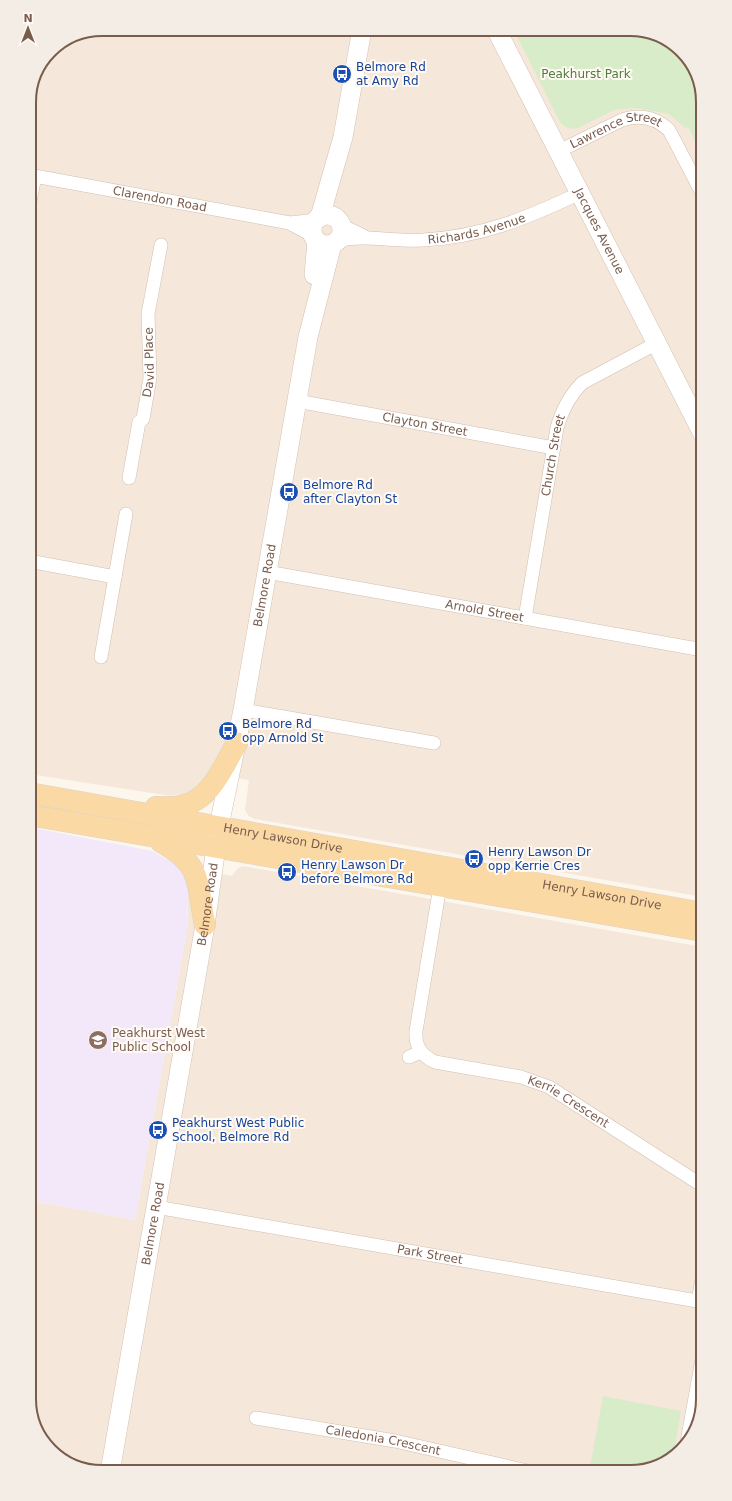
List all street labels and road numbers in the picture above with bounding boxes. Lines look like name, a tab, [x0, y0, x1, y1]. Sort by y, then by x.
street label: Lawrence Street	[568, 110, 665, 152]
street label: Clarendon Road	[112, 184, 208, 215]
street label: Jacques Avenue	[571, 185, 627, 277]
street label: Richards Avenue	[427, 211, 527, 247]
street label: David Place	[140, 327, 157, 399]
street label: Clayton Street	[381, 410, 469, 439]
street label: Church Street	[539, 412, 568, 497]
street label: Belmore Road	[251, 543, 279, 628]
street label: Arnold Street	[444, 597, 525, 625]
street label: Henry Lawson Drive	[222, 821, 344, 856]
street label: Belmore Road	[194, 862, 221, 947]
street label: Henry Lawson Drive	[541, 878, 663, 912]
street label: Kerrie Crescent	[526, 1073, 612, 1131]
street label: Belmore Road	[139, 1181, 167, 1266]
street label: Park Street	[396, 1242, 464, 1267]
street label: Caledonia Crescent	[325, 1423, 442, 1458]

